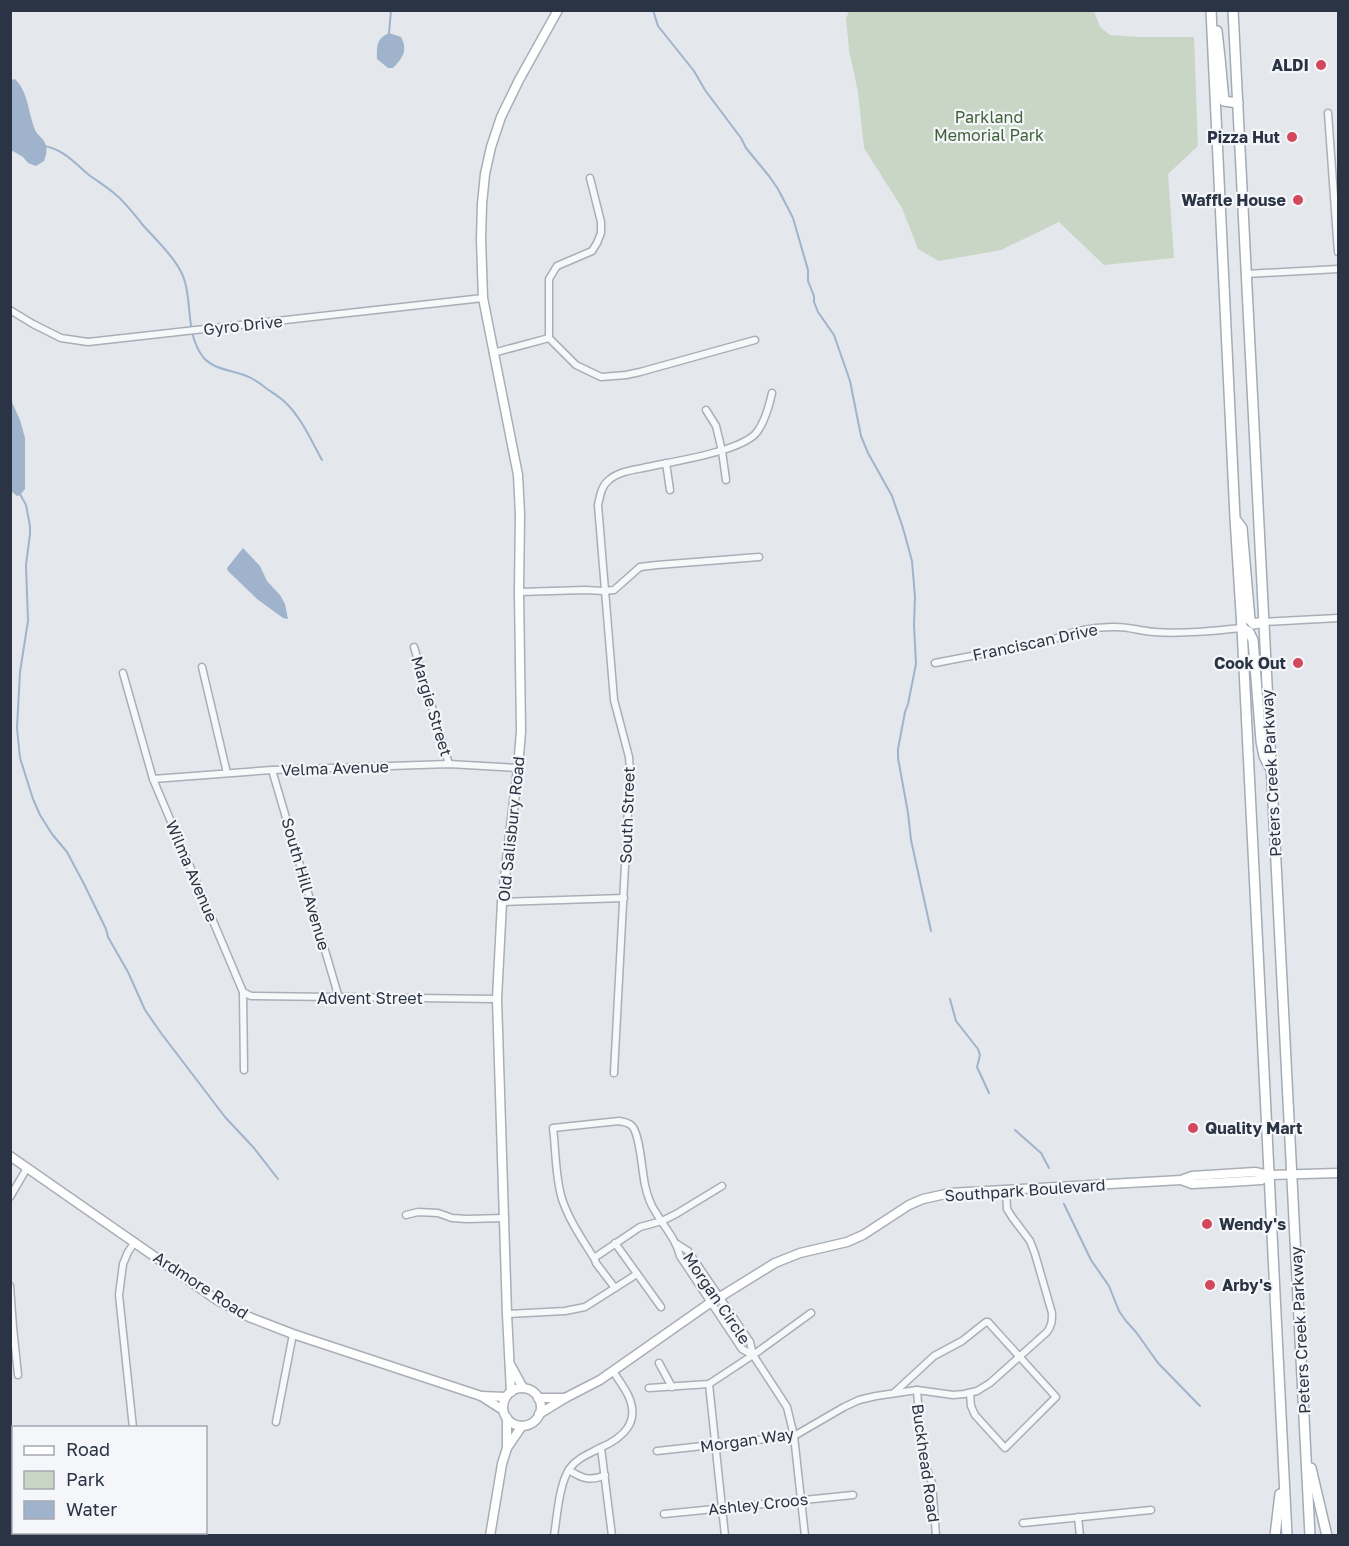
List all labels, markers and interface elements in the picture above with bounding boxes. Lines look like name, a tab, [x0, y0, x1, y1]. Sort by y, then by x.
place label: ALDI	[1272, 55, 1309, 75]
marker: ALDI	[1314, 58, 1328, 72]
park label: Parkland Memorial Park	[934, 107, 1044, 145]
place label: Pizza Hut	[1207, 127, 1280, 147]
marker: Pizza Hut	[1285, 130, 1299, 144]
place label: Waffle House	[1181, 190, 1286, 210]
marker: Waffle House	[1291, 193, 1305, 207]
street label: Gyro Drive	[202, 311, 284, 339]
street label: Franciscan Drive	[971, 619, 1099, 665]
place label: Cook Out	[1214, 653, 1286, 673]
street label: Margie Street	[407, 654, 457, 758]
marker: Cook Out	[1291, 656, 1305, 670]
street label: Peters Creek Parkway	[1257, 689, 1285, 857]
street label: Old Salisbury Road	[493, 755, 529, 903]
street label: Velma Avenue	[281, 756, 389, 780]
street label: South Street	[615, 766, 639, 864]
street label: South Hill Avenue	[278, 815, 334, 953]
street label: Wilma Avenue	[162, 817, 222, 925]
street label: Advent Street	[317, 988, 423, 1008]
place label: Quality Mart	[1205, 1118, 1303, 1138]
marker: Quality Mart	[1186, 1121, 1200, 1135]
street label: Southpark Boulevard	[944, 1174, 1106, 1206]
place label: Wendy's	[1219, 1214, 1286, 1234]
marker: Wendy's	[1200, 1217, 1214, 1231]
street label: Peters Creek Parkway	[1286, 1246, 1314, 1414]
street label: Ardmore Road	[150, 1247, 252, 1323]
street label: Morgan Circle	[679, 1248, 755, 1348]
place label: Arby's	[1222, 1275, 1272, 1295]
marker: Arby's	[1203, 1278, 1217, 1292]
street label: Buckhead Road	[908, 1403, 944, 1523]
street label: Morgan Way	[699, 1424, 795, 1456]
legend	[12, 1426, 207, 1534]
text: Road	[66, 1438, 110, 1460]
text: Park	[66, 1468, 105, 1490]
street label: Ashley Croos	[707, 1489, 809, 1519]
text: Water	[66, 1498, 117, 1520]

